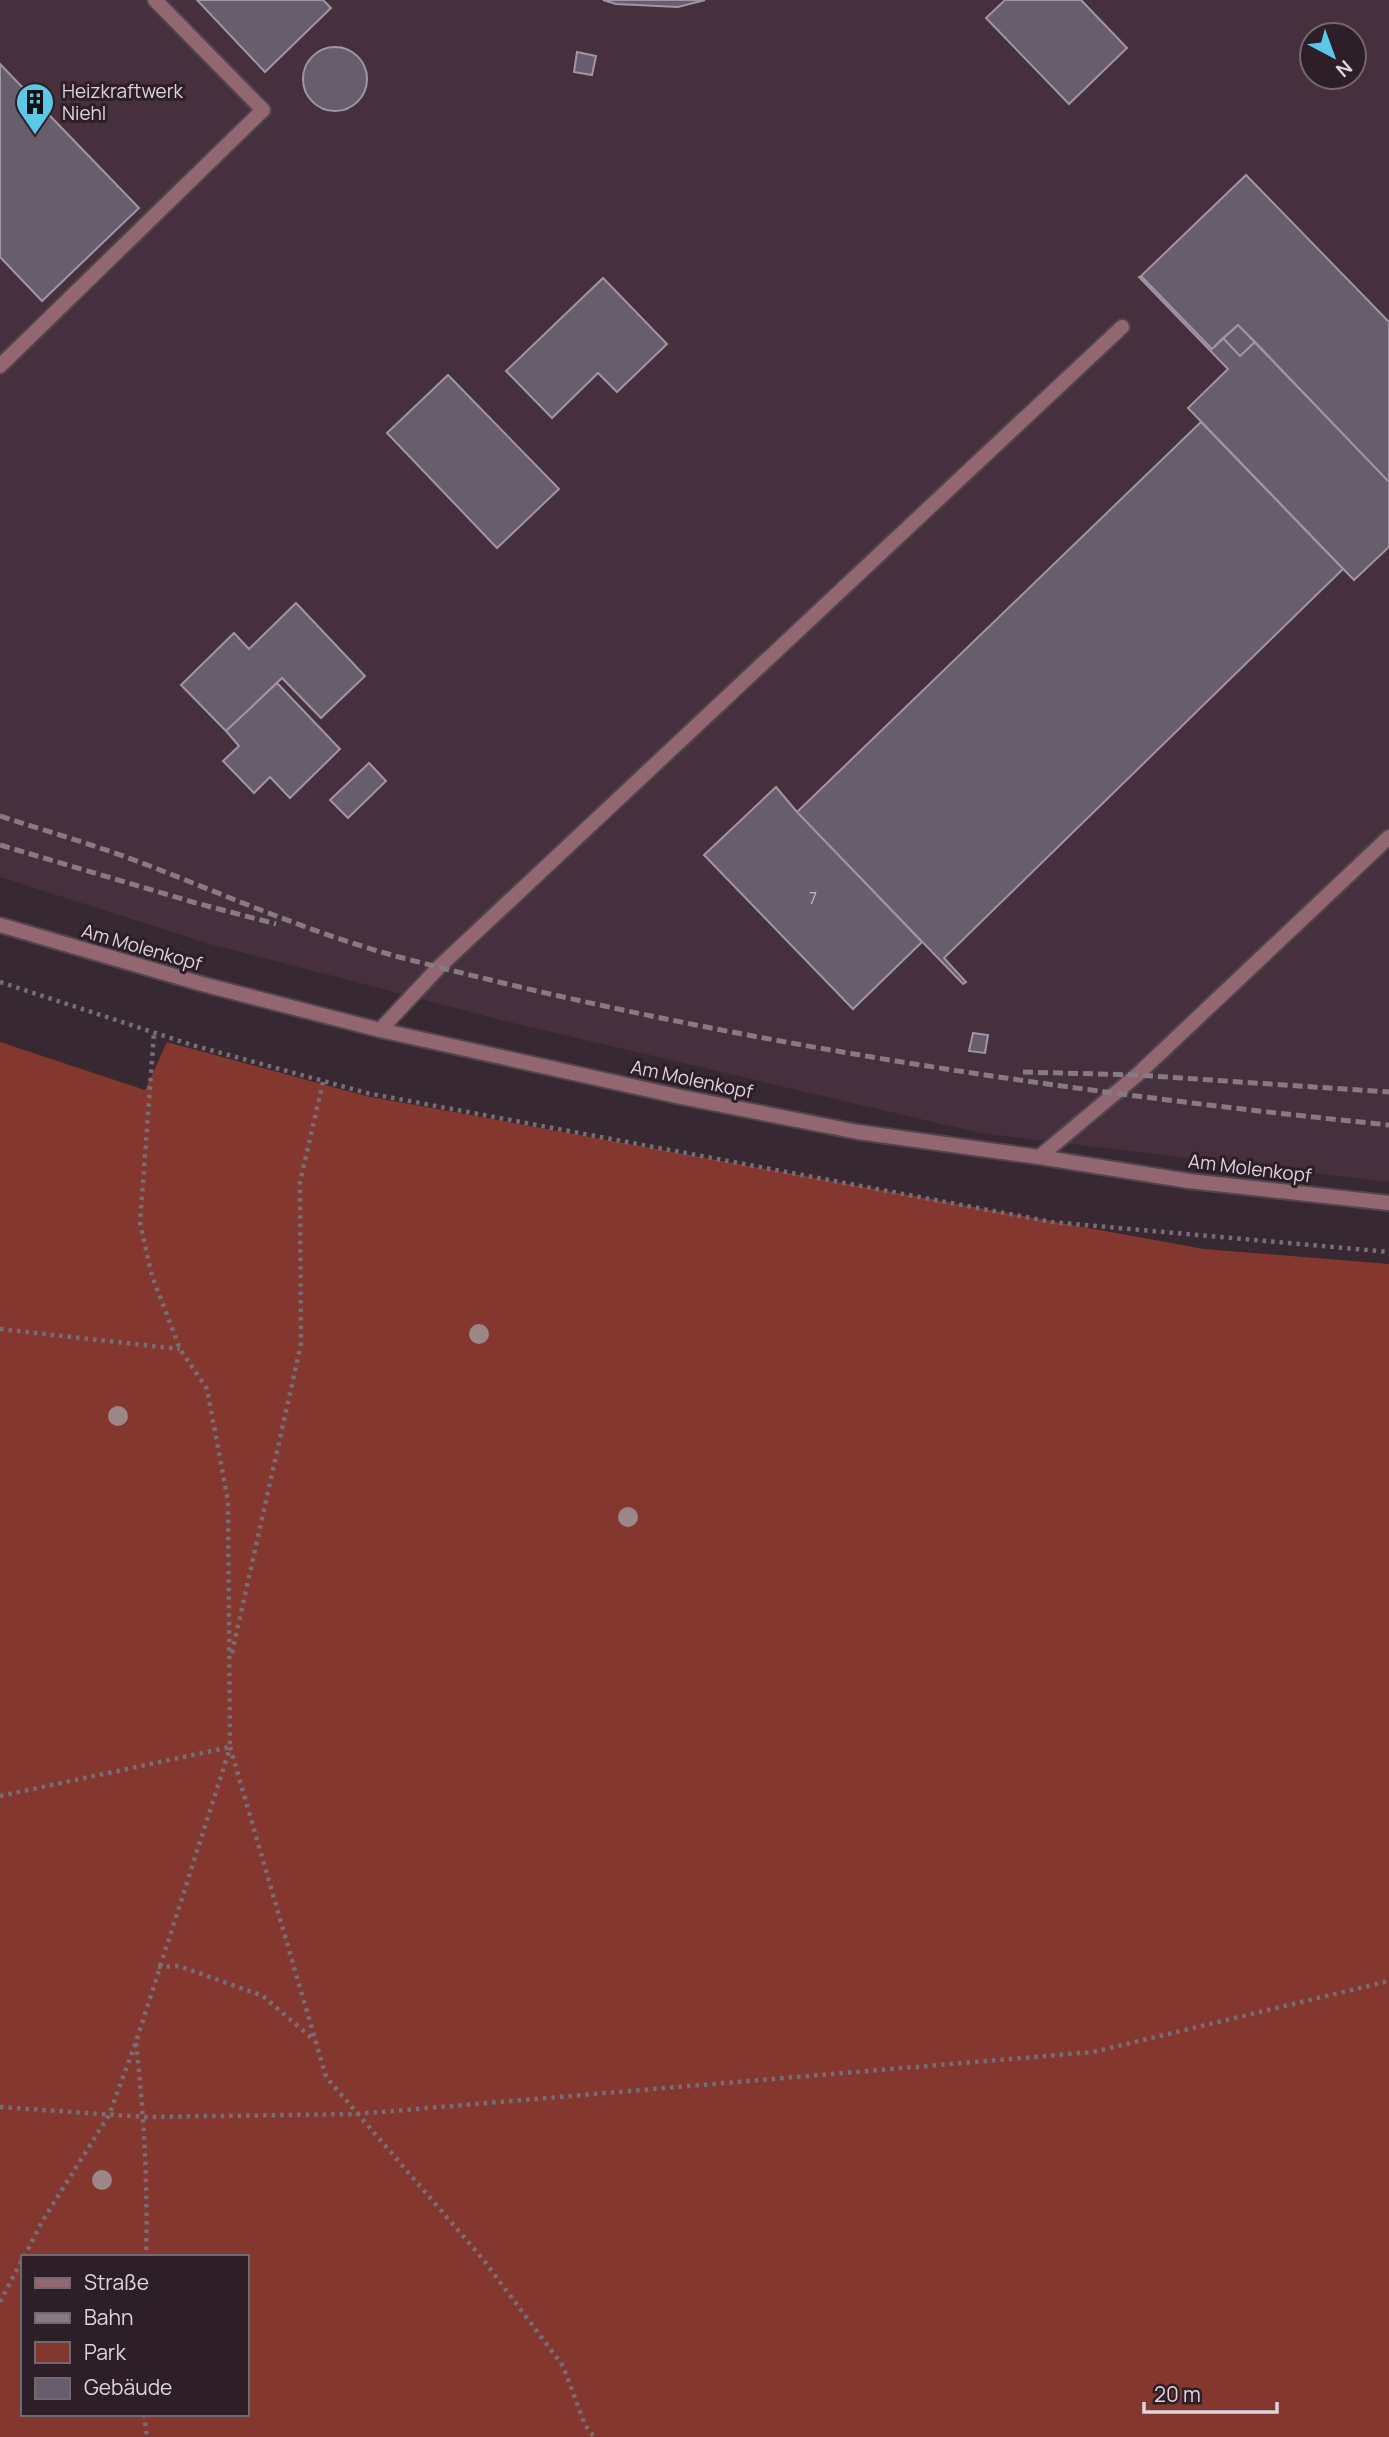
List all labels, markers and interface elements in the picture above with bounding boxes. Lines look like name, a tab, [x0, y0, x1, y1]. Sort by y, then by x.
north arrow	[1298, 21, 1368, 91]
text: N	[1330, 55, 1358, 83]
place label: Heizkraftwerk Niehl	[62, 78, 184, 126]
building icon: Heizkraftwerk Niehl	[14, 81, 56, 136]
house number: 7	[809, 887, 817, 909]
street label: Am Molenkopf	[79, 917, 206, 977]
street label: Am Molenkopf	[629, 1053, 756, 1105]
street label: Am Molenkopf	[1187, 1148, 1313, 1189]
legend	[21, 2255, 248, 2416]
text: Straße	[84, 2268, 149, 2296]
text: Bahn	[84, 2303, 134, 2331]
text: Park	[84, 2338, 126, 2366]
scale bar	[1144, 2370, 1277, 2414]
text: Gebäude	[84, 2373, 172, 2401]
text: 20 m	[1154, 2380, 1201, 2408]

